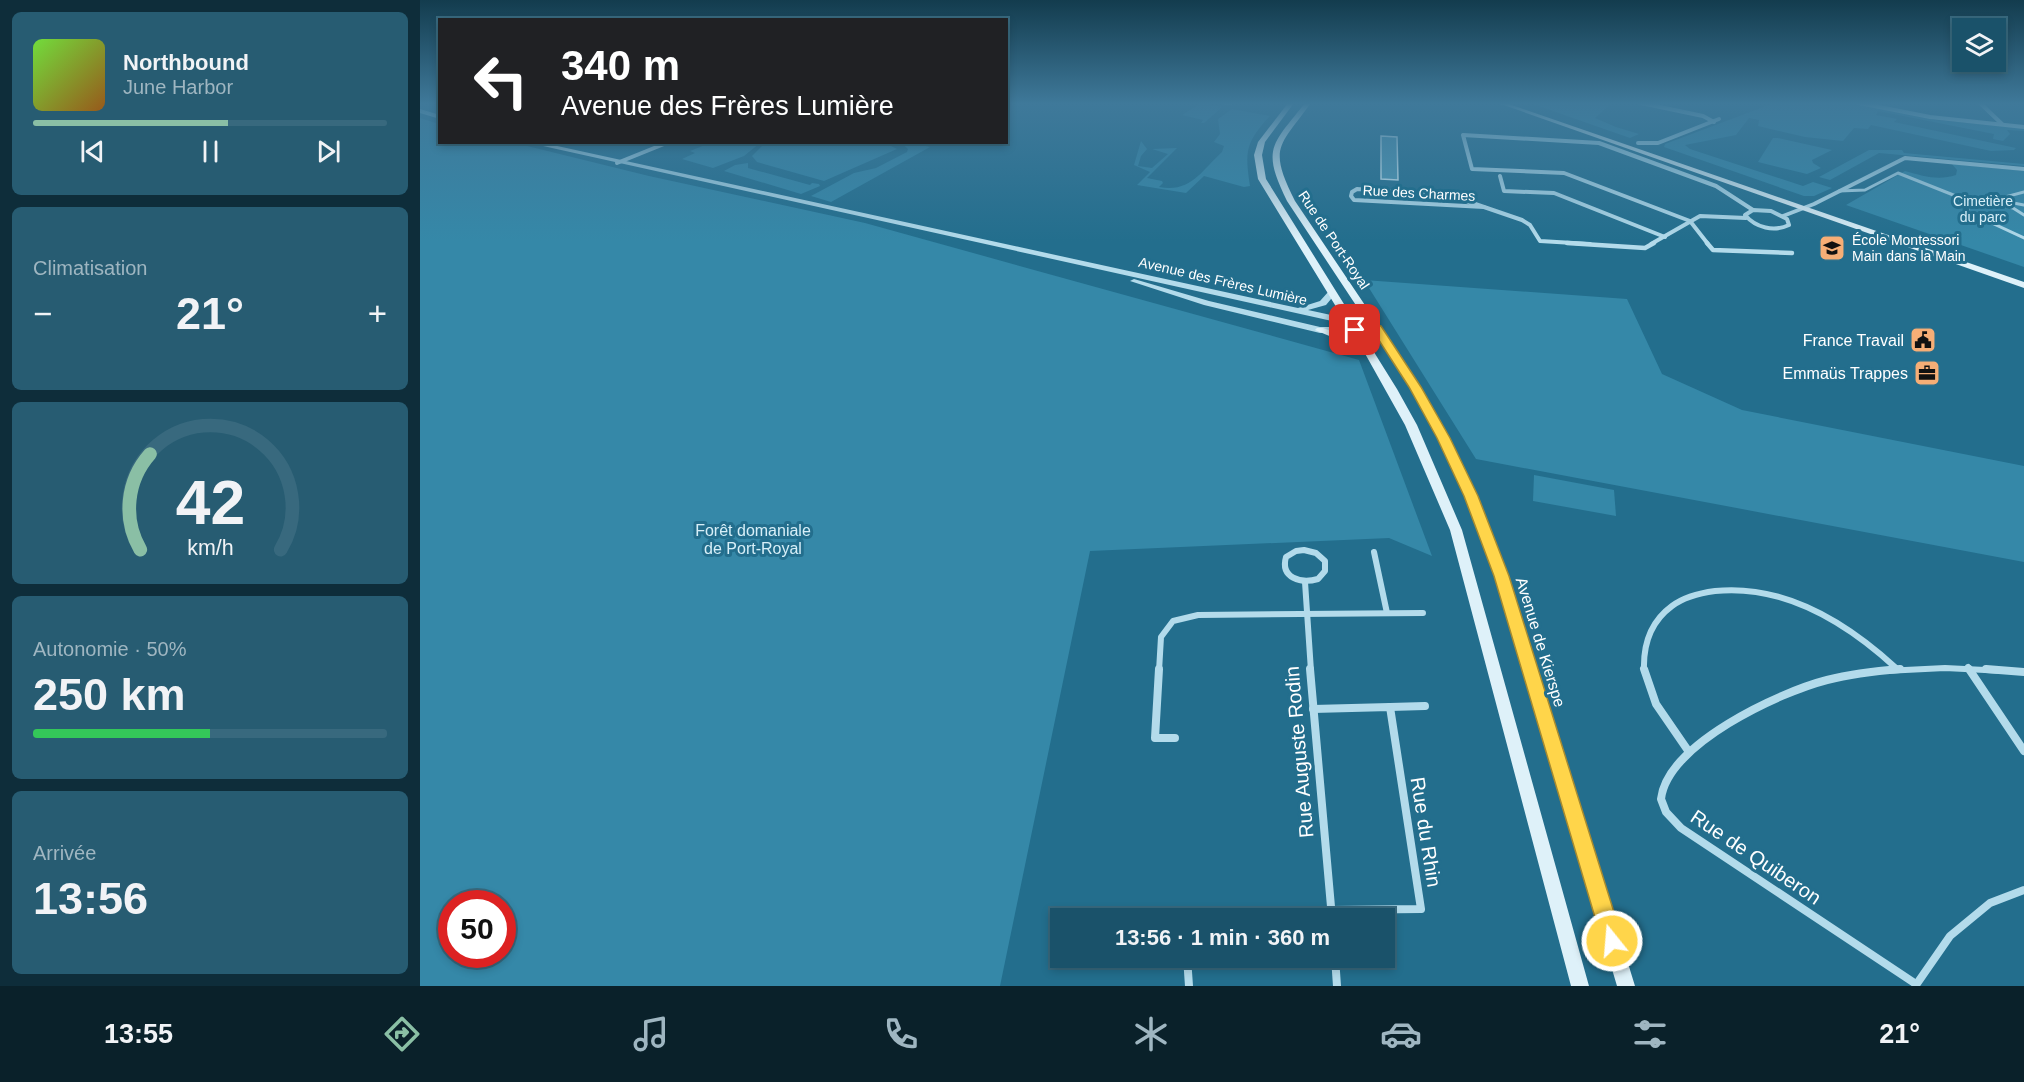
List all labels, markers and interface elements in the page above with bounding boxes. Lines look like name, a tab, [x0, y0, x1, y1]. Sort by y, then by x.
map controls	[1952, 18, 2006, 72]
button: layers	[1952, 18, 2006, 72]
icon: left	[462, 42, 540, 120]
text: 340 m	[561, 42, 680, 89]
text: Northbound	[123, 50, 249, 75]
text: June Harbor	[123, 76, 233, 98]
text: Avenue des Frères Lumière	[561, 91, 894, 121]
icon: previous	[76, 135, 109, 168]
icon: pause	[194, 135, 227, 168]
icon: next	[312, 135, 345, 168]
street label: Rue des Charmes	[1362, 182, 1476, 204]
street label: Rue de Port-Royal	[1295, 188, 1373, 292]
park label: Cimetière du parc	[1953, 193, 2013, 225]
place label: École Montessori Main dans la Main	[1852, 232, 1966, 264]
school or university icon: École Montessori Main dans la Main	[1817, 233, 1847, 263]
street label: Avenue des Frères Lumière	[1137, 254, 1309, 308]
text: Climatisation	[33, 257, 147, 279]
text: 21°	[176, 288, 244, 339]
text: −	[33, 295, 52, 332]
text: +	[368, 295, 387, 332]
pin	[1329, 304, 1380, 355]
icon: arrive	[1338, 313, 1371, 346]
public building icon: France Travail	[1908, 325, 1938, 355]
place label: France Travail	[1803, 332, 1904, 349]
office icon: Emmaüs Trappes	[1912, 358, 1942, 388]
place label: Emmaüs Trappes	[1783, 365, 1908, 382]
text: 42	[175, 468, 245, 537]
park label: Forêt domaniale de Port-Royal	[695, 522, 811, 557]
text: km/h	[187, 536, 233, 560]
street label: Avenue de Kierspe	[1513, 575, 1568, 709]
text: Autonomie · 50%	[33, 638, 186, 660]
street label: Rue Auguste Rodin	[1281, 665, 1317, 839]
text: 250 km	[33, 669, 186, 720]
street label: Rue du Rhin	[1406, 775, 1446, 889]
street label: Rue de Quiberon	[1687, 805, 1825, 909]
text: Arrivée	[33, 842, 96, 864]
text: 13:56	[33, 873, 148, 924]
speed limit sign: 50	[438, 890, 516, 968]
position arrow	[1580, 909, 1644, 973]
text: 13:56 · 1 min · 360 m	[1115, 925, 1330, 950]
icon: directions	[381, 1013, 423, 1055]
icon: music	[630, 1013, 672, 1055]
icon: phone	[880, 1013, 922, 1055]
icon: climate	[1130, 1013, 1172, 1055]
icon: car	[1380, 1013, 1422, 1055]
icon: filters	[1629, 1013, 1671, 1055]
text: 13:55	[104, 1019, 173, 1049]
text: 21°	[1879, 1019, 1920, 1049]

